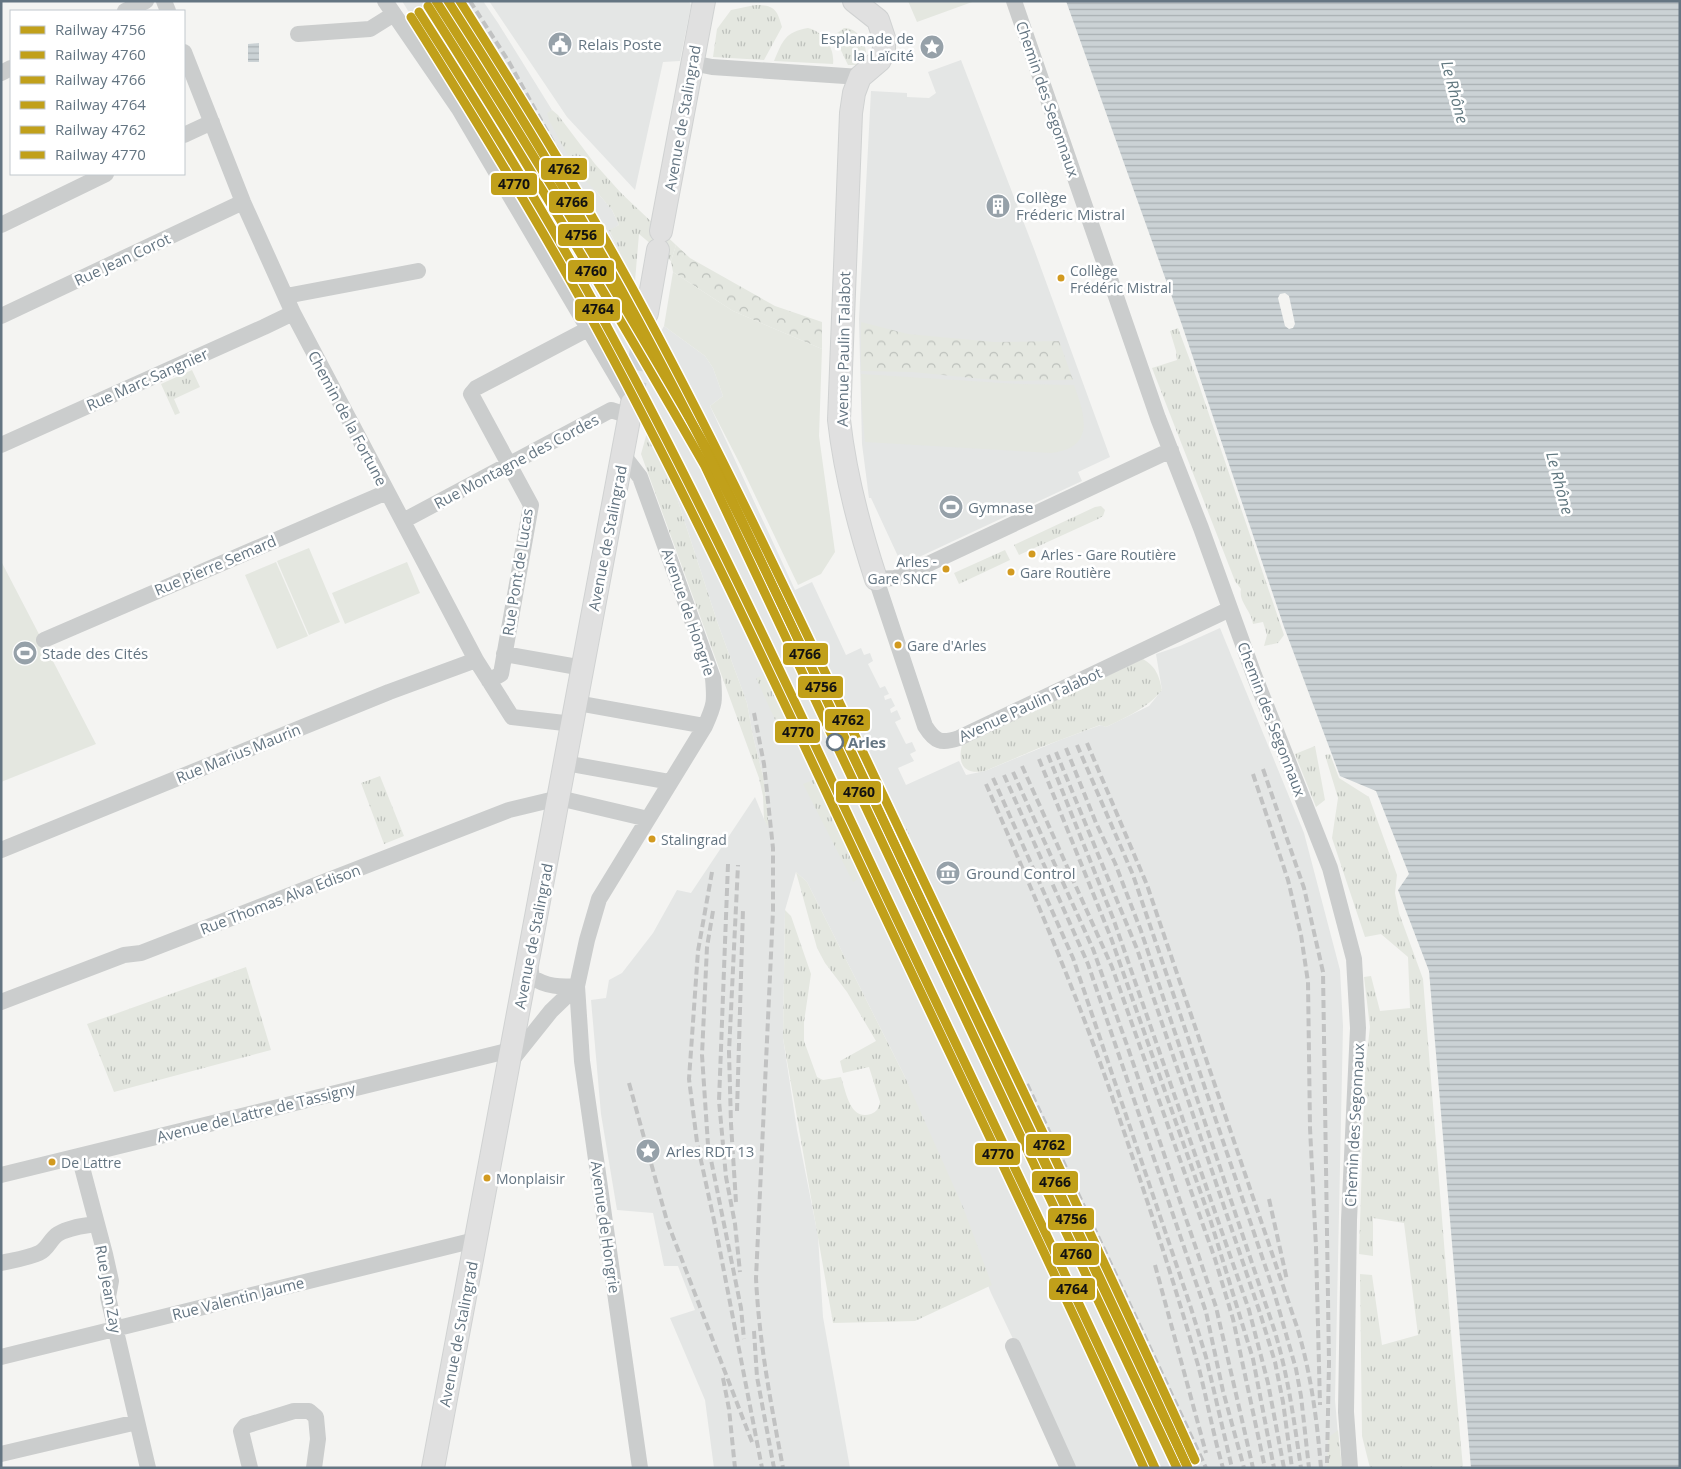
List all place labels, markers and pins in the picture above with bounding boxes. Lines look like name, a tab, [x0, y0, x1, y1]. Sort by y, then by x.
place label: Esplanade de la Laïcité	[821, 28, 914, 65]
public building icon: Relais Poste	[547, 31, 573, 57]
place label: Relais Poste	[578, 34, 662, 54]
place icon: Esplanade de la Laïcité	[919, 34, 945, 60]
place label: Collège Fréderic Mistral	[1016, 187, 1125, 224]
building icon: Collège Fréderic Mistral	[985, 193, 1011, 219]
place label: Collège Frédéric Mistral	[1070, 261, 1172, 297]
marker: Collège Frédéric Mistral	[1056, 273, 1066, 283]
sports icon: Gymnase	[938, 494, 964, 520]
place label: Gymnase	[968, 497, 1033, 517]
place label: Arles - Gare Routière	[1041, 545, 1176, 564]
marker: Arles - Gare Routière	[1027, 549, 1037, 559]
place label: Arles - Gare SNCF	[868, 552, 937, 588]
place label: Gare Routière	[1020, 563, 1111, 582]
marker: Arles - Gare SNCF	[941, 564, 951, 574]
marker: Gare Routière	[1006, 567, 1016, 577]
place label: Gare d'Arles	[907, 636, 987, 655]
sports icon: Stade des Cités	[12, 640, 38, 666]
marker: Gare d'Arles	[893, 640, 903, 650]
place label: Stade des Cités	[42, 643, 148, 663]
place label: Arles	[848, 732, 886, 752]
marker: Arles	[826, 733, 844, 751]
place label: Stalingrad	[661, 830, 727, 849]
marker: Stalingrad	[647, 834, 657, 844]
museum icon: Ground Control	[935, 860, 961, 886]
place label: Ground Control	[966, 863, 1076, 883]
place icon: Arles RDT 13	[635, 1138, 661, 1164]
place label: Arles RDT 13	[666, 1141, 754, 1161]
place label: De Lattre	[61, 1153, 121, 1172]
marker: De Lattre	[47, 1157, 57, 1167]
place label: Monplaisir	[496, 1169, 565, 1188]
marker: Monplaisir	[482, 1173, 492, 1183]

